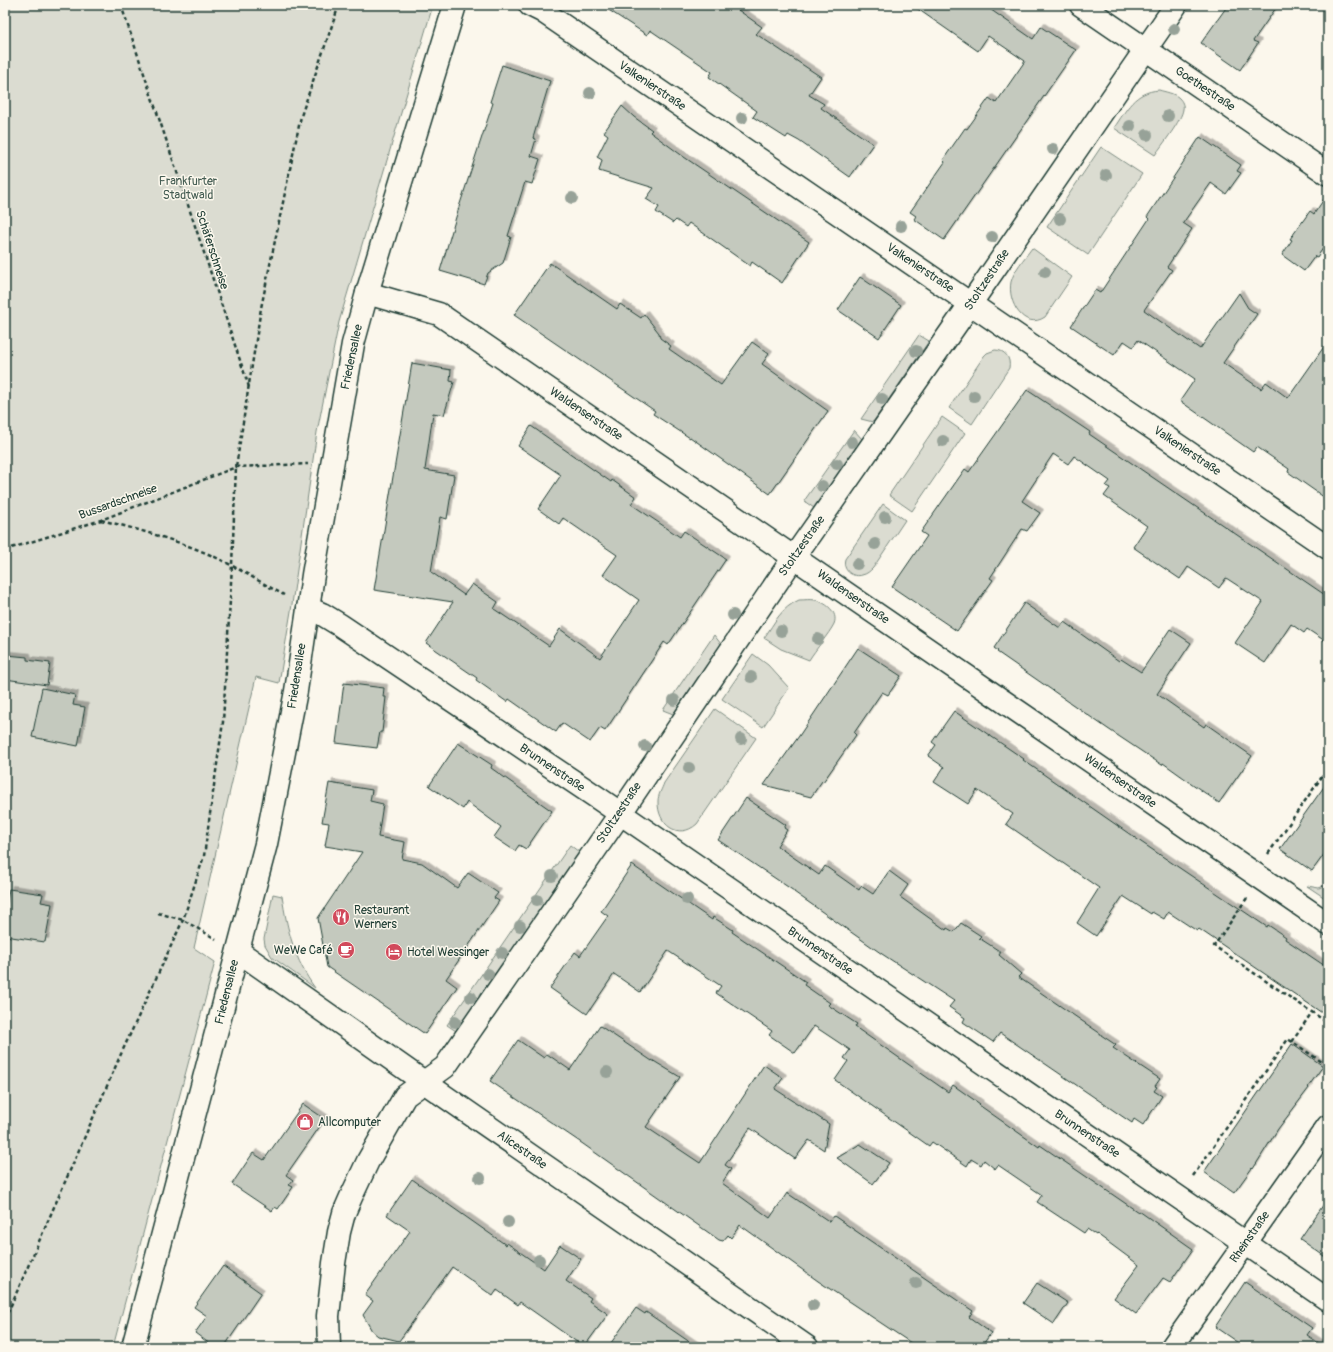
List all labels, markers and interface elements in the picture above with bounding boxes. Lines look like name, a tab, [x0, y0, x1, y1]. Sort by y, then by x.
street label: Valkenierstraße	[615, 58, 689, 114]
street label: Goethestraße	[1172, 63, 1238, 115]
park label: Frankfurter Stadtwald	[159, 174, 218, 203]
street label: Schäferschneise	[192, 209, 232, 291]
street label: Valkenierstraße	[883, 240, 957, 296]
street label: Stoltzestraße	[961, 246, 1013, 313]
street label: Friedensallee	[338, 323, 366, 391]
street label: Waldenserstraße	[547, 384, 625, 444]
street label: Valkenierstraße	[1150, 423, 1224, 479]
street label: Bussardschneise	[77, 481, 159, 523]
street label: Stoltzestraße	[776, 513, 828, 579]
street label: Waldenserstraße	[814, 566, 892, 628]
street label: Friedensallee	[284, 642, 310, 710]
street label: Brunnenstraße	[517, 741, 588, 795]
street label: Waldenserstraße	[1081, 750, 1159, 812]
street label: Stoltzestraße	[593, 779, 645, 846]
place label: Restaurant Werners	[354, 903, 410, 932]
restaurant icon: Restaurant Werners	[331, 907, 351, 927]
street label: Brunnenstraße	[785, 924, 856, 978]
cafe icon: WeWe Café	[336, 940, 356, 960]
hotel icon: Hotel Wessinger	[384, 942, 404, 962]
place label: WeWe Café	[274, 943, 333, 958]
place label: Hotel Wessinger	[407, 945, 490, 960]
street label: Friedensallee	[212, 958, 242, 1026]
street label: Brunnenstraße	[1052, 1107, 1123, 1161]
shop icon: Allcomputer	[295, 1112, 315, 1132]
place label: Allcomputer	[318, 1115, 382, 1130]
street label: Alicestraße	[494, 1127, 550, 1173]
street label: Rheinstraße	[1227, 1208, 1273, 1266]

